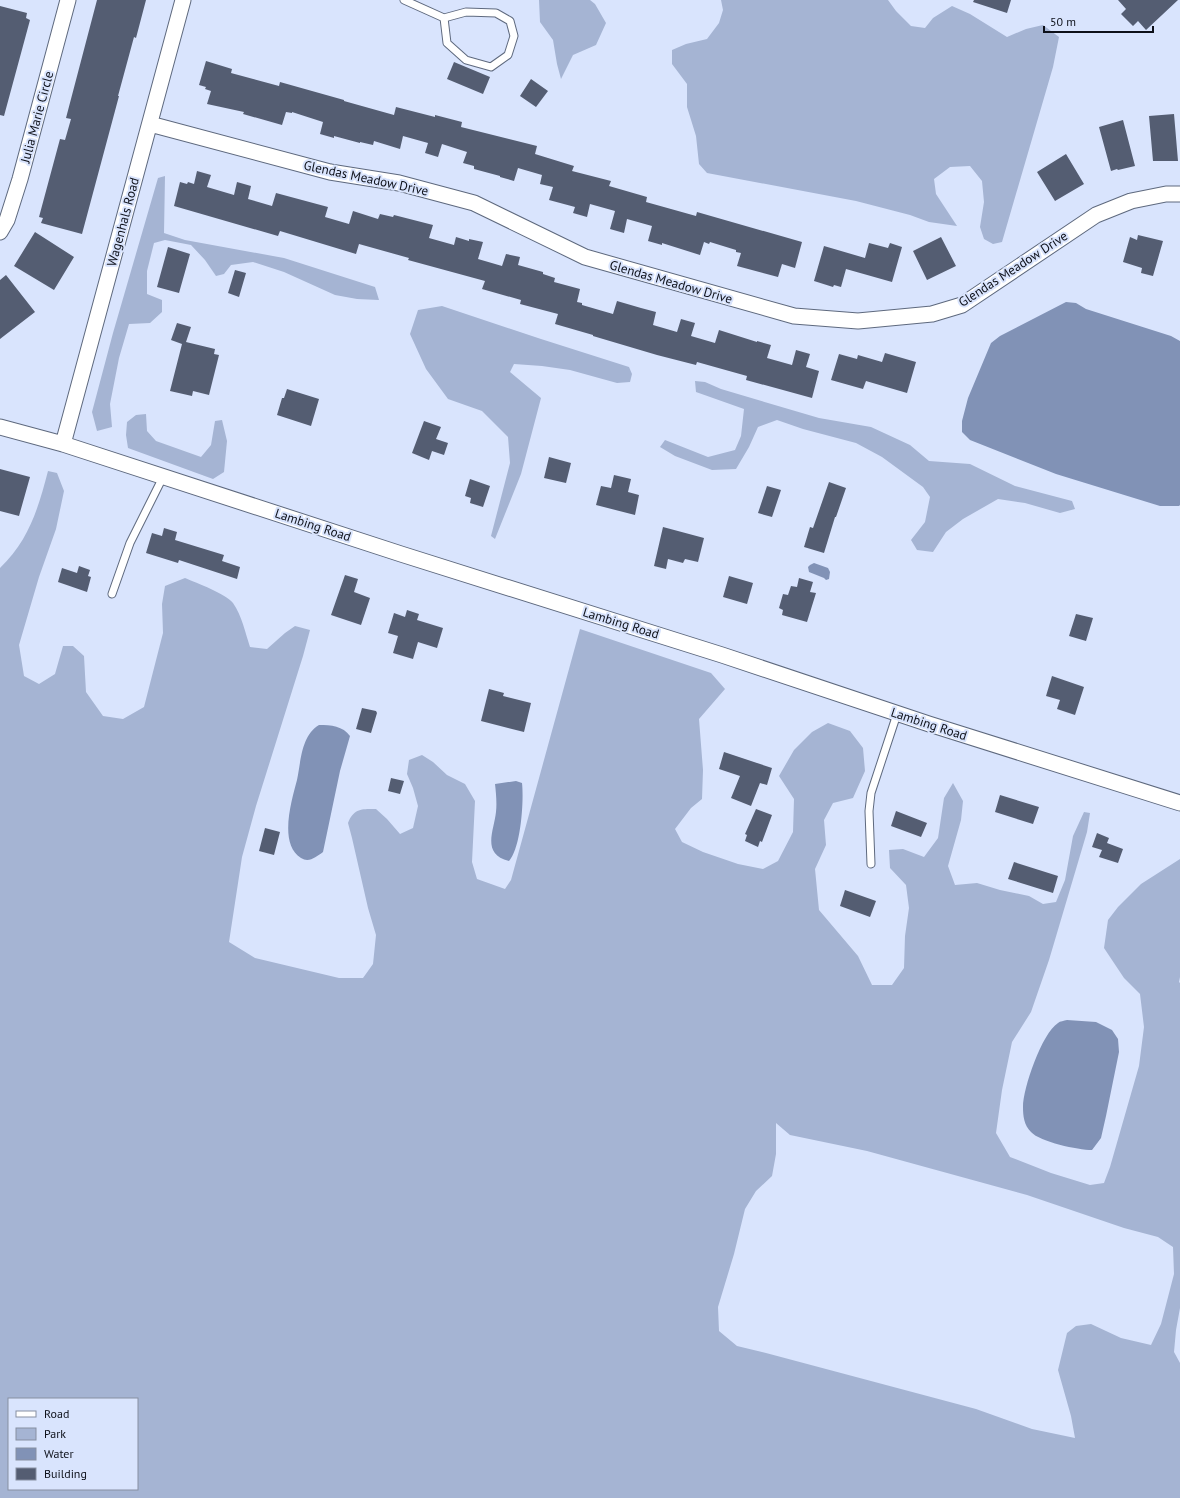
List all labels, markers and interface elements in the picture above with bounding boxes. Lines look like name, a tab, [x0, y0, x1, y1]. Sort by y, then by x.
scale bar	[1044, 8, 1153, 34]
text: 50 m	[1050, 14, 1076, 29]
street label: Julia Marie Circle	[16, 69, 57, 166]
street label: Glendas Meadow Drive	[302, 156, 430, 200]
street label: Wagenhals Road	[103, 176, 143, 268]
street label: Glendas Meadow Drive	[955, 227, 1071, 311]
street label: Glendas Meadow Drive	[608, 256, 734, 308]
street label: Lambing Road	[273, 505, 353, 545]
street label: Lambing Road	[581, 603, 661, 643]
street label: Lambing Road	[889, 704, 969, 744]
legend	[8, 1398, 138, 1490]
text: Road	[44, 1406, 69, 1421]
text: Park	[44, 1426, 66, 1441]
text: Water	[44, 1446, 74, 1461]
text: Building	[44, 1466, 87, 1481]

